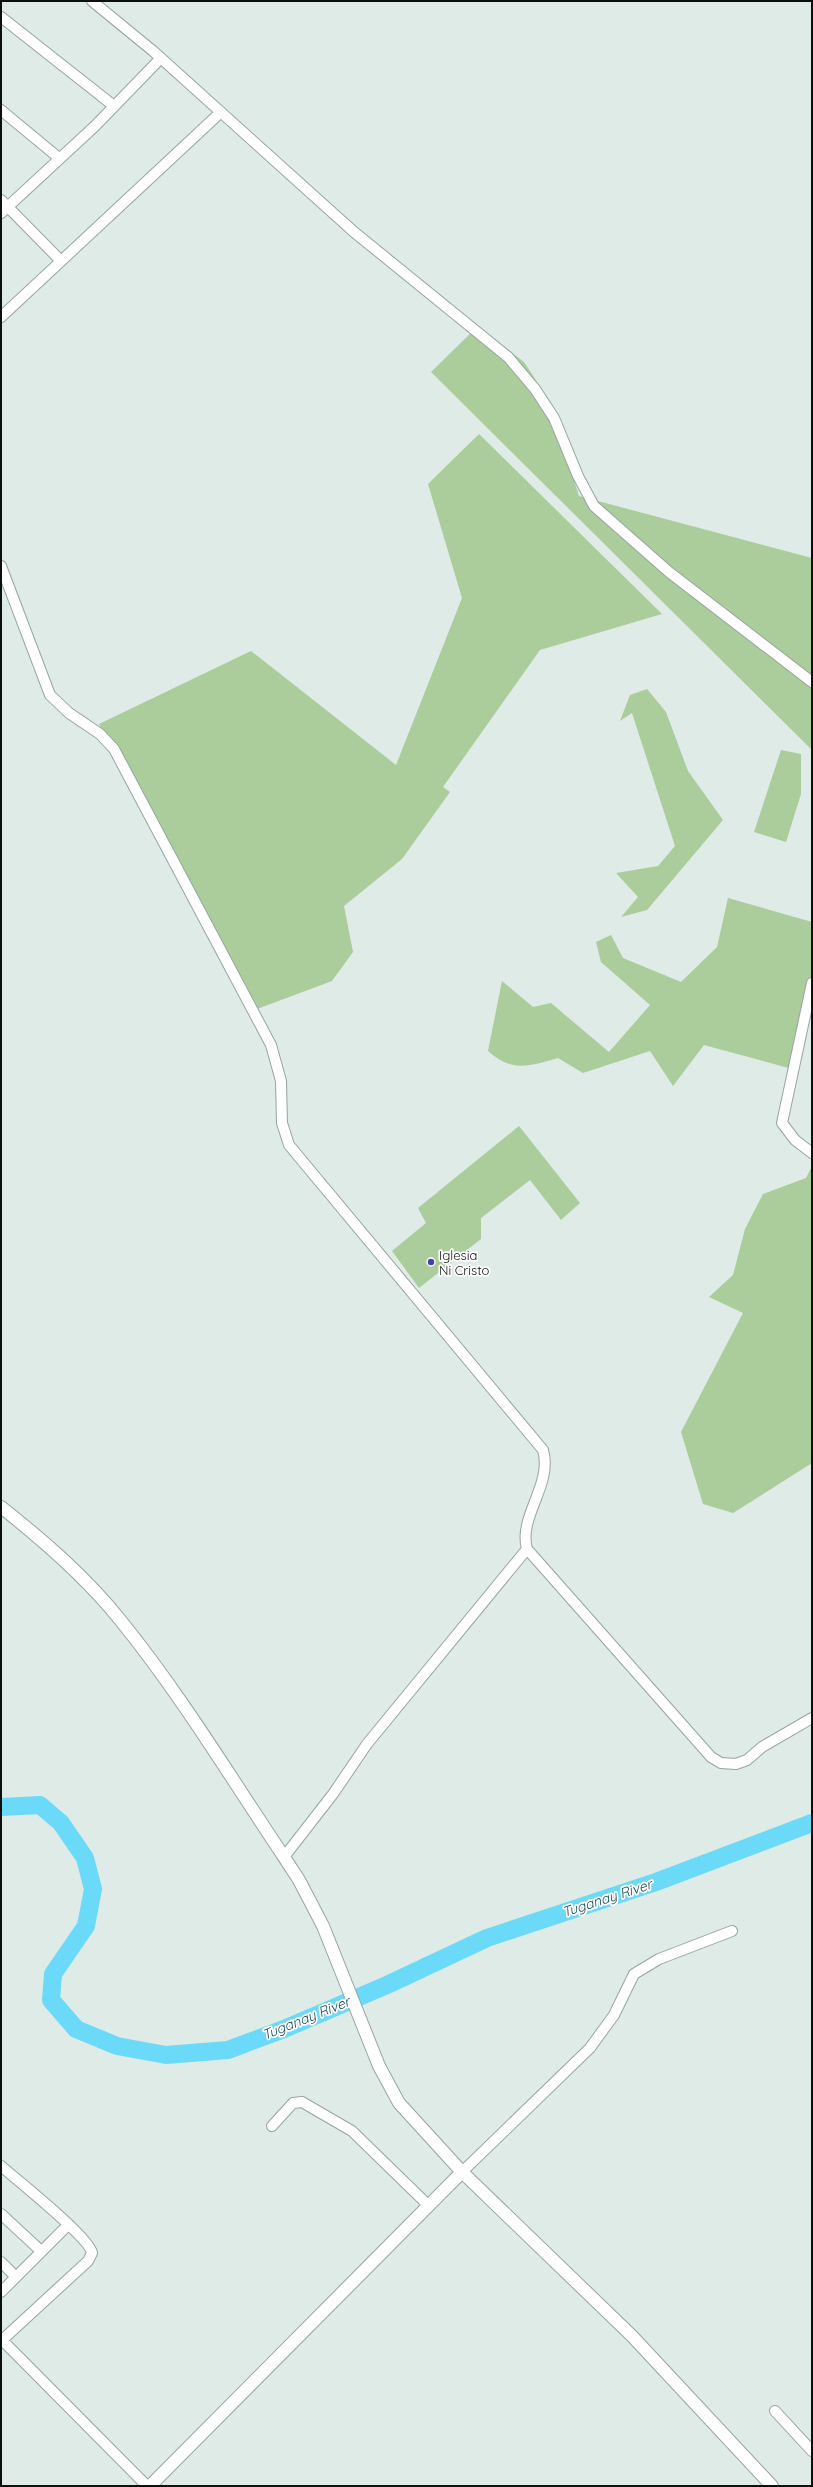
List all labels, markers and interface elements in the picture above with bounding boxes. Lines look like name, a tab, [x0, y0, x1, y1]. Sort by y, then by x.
place label: Iglesia Ni Cristo	[439, 1247, 490, 1278]
marker: Iglesia Ni Cristo	[426, 1257, 436, 1267]
water label: Tuganay River	[560, 1875, 656, 1921]
water label: Tuganay River	[259, 1992, 354, 2044]

